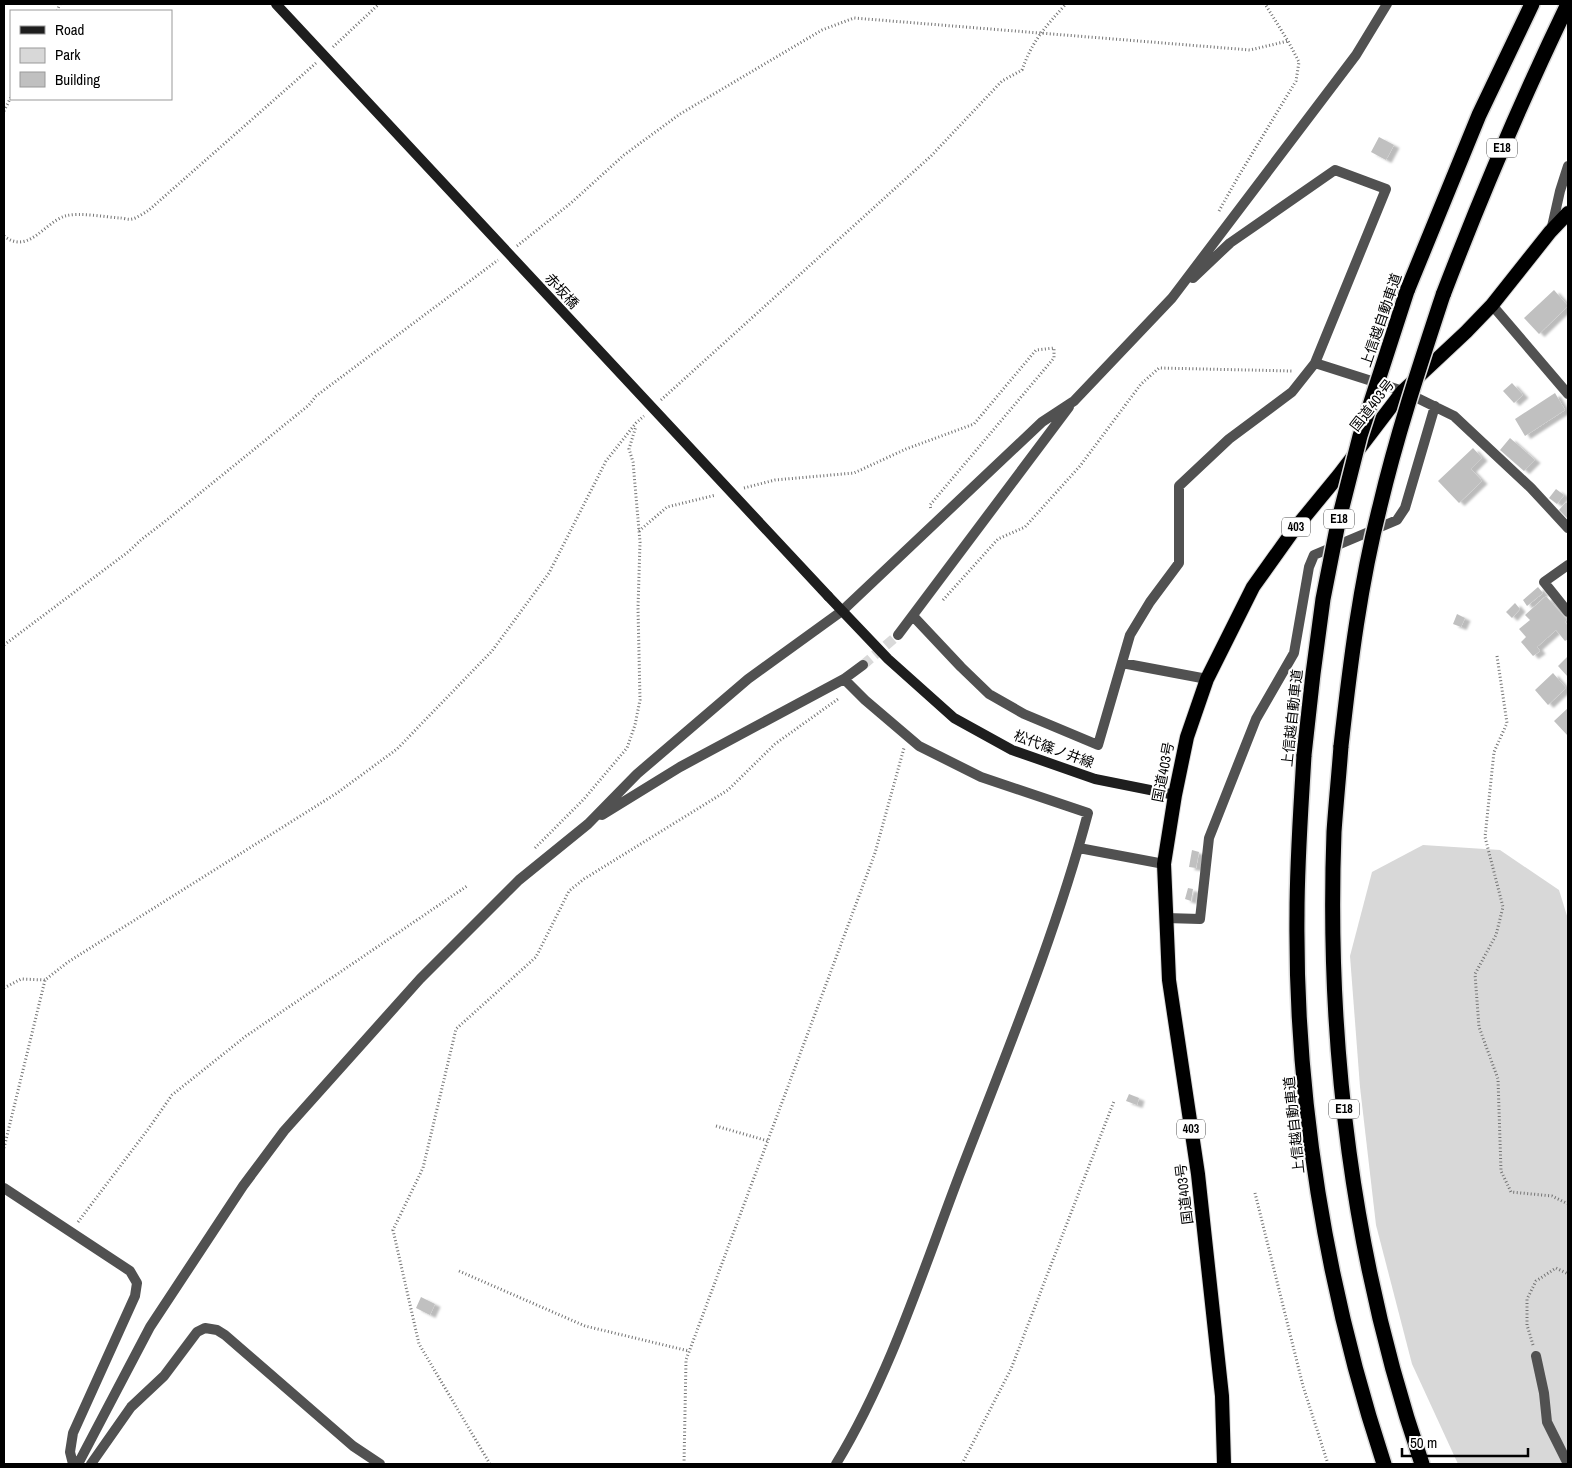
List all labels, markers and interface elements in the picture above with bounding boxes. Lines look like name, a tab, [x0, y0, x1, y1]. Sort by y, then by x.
legend	[10, 10, 172, 100]
text: Road	[55, 19, 84, 40]
text: Park	[55, 44, 81, 65]
text: Building	[55, 69, 100, 90]
road number: E18	[1487, 138, 1517, 158]
street label: 赤坂橋	[541, 270, 583, 312]
street label: 上信越自動車道	[1357, 271, 1405, 369]
street label: 国道403号	[1346, 375, 1398, 435]
road number: E18	[1324, 509, 1354, 528]
road number: 403	[1282, 518, 1310, 536]
street label: 上信越自動車道	[1278, 668, 1306, 768]
street label: 松代篠ノ井線	[1011, 726, 1097, 772]
street label: 国道403号	[1148, 740, 1178, 804]
street label: 上信越自動車道	[1280, 1075, 1308, 1175]
road number: E18	[1329, 1100, 1359, 1118]
road number: 403	[1177, 1120, 1205, 1138]
street label: 国道403号	[1171, 1163, 1197, 1225]
scale bar	[1402, 1426, 1528, 1458]
text: 50 m	[1410, 1432, 1437, 1453]

